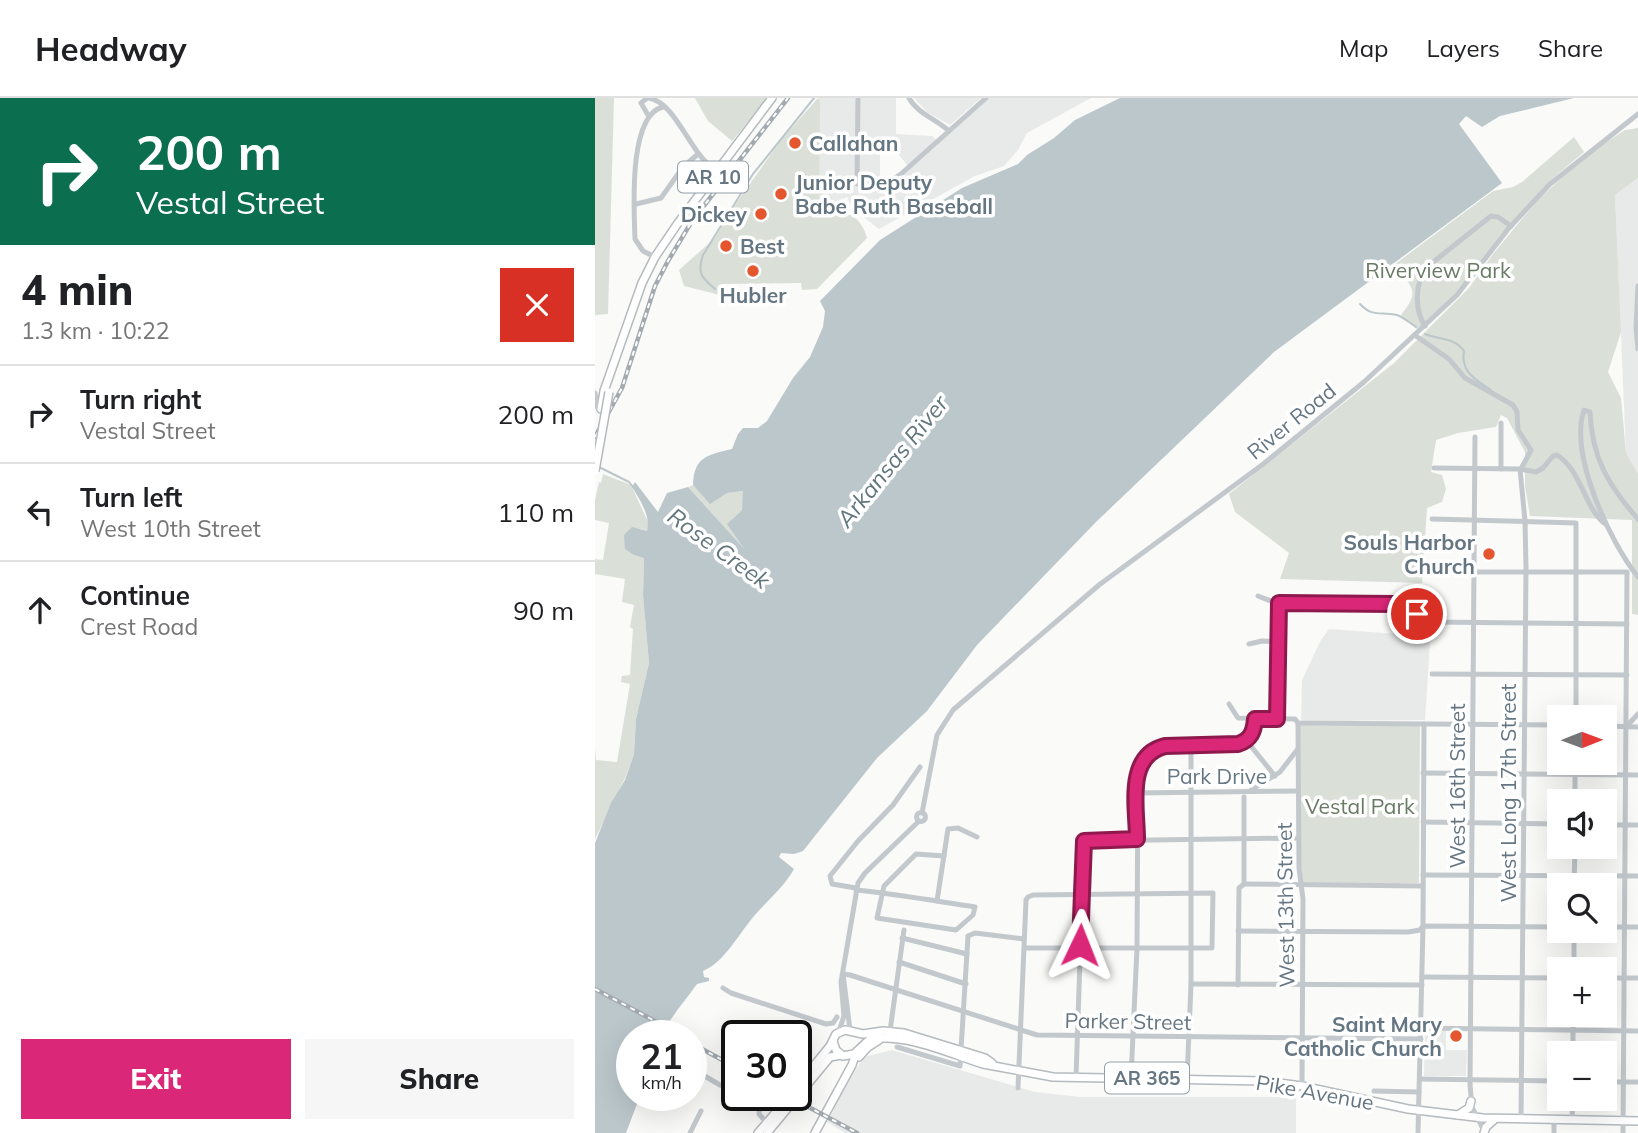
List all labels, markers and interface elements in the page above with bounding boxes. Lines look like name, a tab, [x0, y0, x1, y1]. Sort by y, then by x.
text: Headway	[35, 28, 187, 69]
text: Map	[1339, 33, 1388, 63]
text: Layers	[1426, 33, 1500, 63]
text: Share	[1538, 33, 1603, 63]
text: 200 m	[136, 121, 282, 182]
icon: right	[21, 126, 112, 217]
place label: Callahan	[809, 130, 898, 156]
marker: Callahan	[787, 135, 803, 151]
road number: AR 10	[678, 162, 748, 192]
place label: Junior Deputy Babe Ruth Baseball	[795, 169, 993, 219]
text: Vestal Street	[136, 182, 324, 222]
marker: Junior Deputy Babe Ruth Baseball	[773, 186, 789, 202]
place label: Dickey	[681, 201, 748, 227]
marker: Dickey	[753, 206, 769, 222]
place label: Best	[740, 233, 784, 259]
marker: Best	[718, 238, 734, 254]
park label: Riverview Park	[1365, 257, 1511, 283]
text: 4 min	[21, 263, 134, 316]
marker: Hubler	[745, 263, 761, 279]
button: close	[500, 268, 574, 342]
place label: Hubler	[719, 282, 787, 308]
text: 1.3 km · 10:22	[21, 316, 170, 345]
street label: River Road	[1241, 377, 1341, 465]
text: Turn right	[80, 383, 201, 416]
water label: Arkansas River	[829, 388, 955, 534]
icon: right	[21, 395, 59, 433]
text: 200 m	[498, 398, 574, 431]
text: Vestal Street	[80, 416, 215, 445]
text: Turn left	[80, 481, 182, 514]
icon: left	[21, 493, 59, 531]
text: 110 m	[498, 496, 574, 529]
water label: Rose Creek	[662, 501, 777, 596]
text: West 10th Street	[80, 514, 261, 543]
place label: Souls Harbor Church	[1344, 529, 1476, 579]
marker: Souls Harbor Church	[1481, 546, 1497, 562]
text: Continue	[80, 579, 190, 612]
pin	[1387, 584, 1447, 644]
icon: ahead	[21, 591, 59, 629]
text: 90 m	[513, 594, 574, 627]
icon: arrive	[1398, 595, 1436, 633]
text: Crest Road	[80, 612, 198, 641]
street label: West Long 17th Street	[1495, 684, 1521, 902]
street label: West 16th Street	[1444, 703, 1470, 869]
north arrow	[1547, 705, 1617, 775]
map controls	[1547, 705, 1617, 1111]
street label: Park Drive	[1167, 763, 1267, 789]
button: sound	[1547, 789, 1617, 859]
park label: Vestal Park	[1305, 793, 1415, 819]
street label: West 13th Street	[1271, 822, 1299, 988]
button: search	[1547, 873, 1617, 943]
position arrow	[1043, 908, 1117, 982]
button: +	[1547, 957, 1617, 1027]
street label: Parker Street	[1065, 1007, 1191, 1035]
place label: Saint Mary Catholic Church	[1284, 1011, 1443, 1061]
speed limit sign: 30	[721, 1020, 812, 1111]
marker: Saint Mary Catholic Church	[1448, 1028, 1464, 1044]
text: 21	[640, 1034, 683, 1078]
button: Exit	[21, 1039, 291, 1119]
button: Share	[305, 1039, 574, 1119]
button: −	[1547, 1041, 1617, 1111]
road number: AR 365	[1105, 1062, 1189, 1094]
street label: Pike Avenue	[1254, 1069, 1376, 1115]
text: km/h	[641, 1071, 682, 1094]

